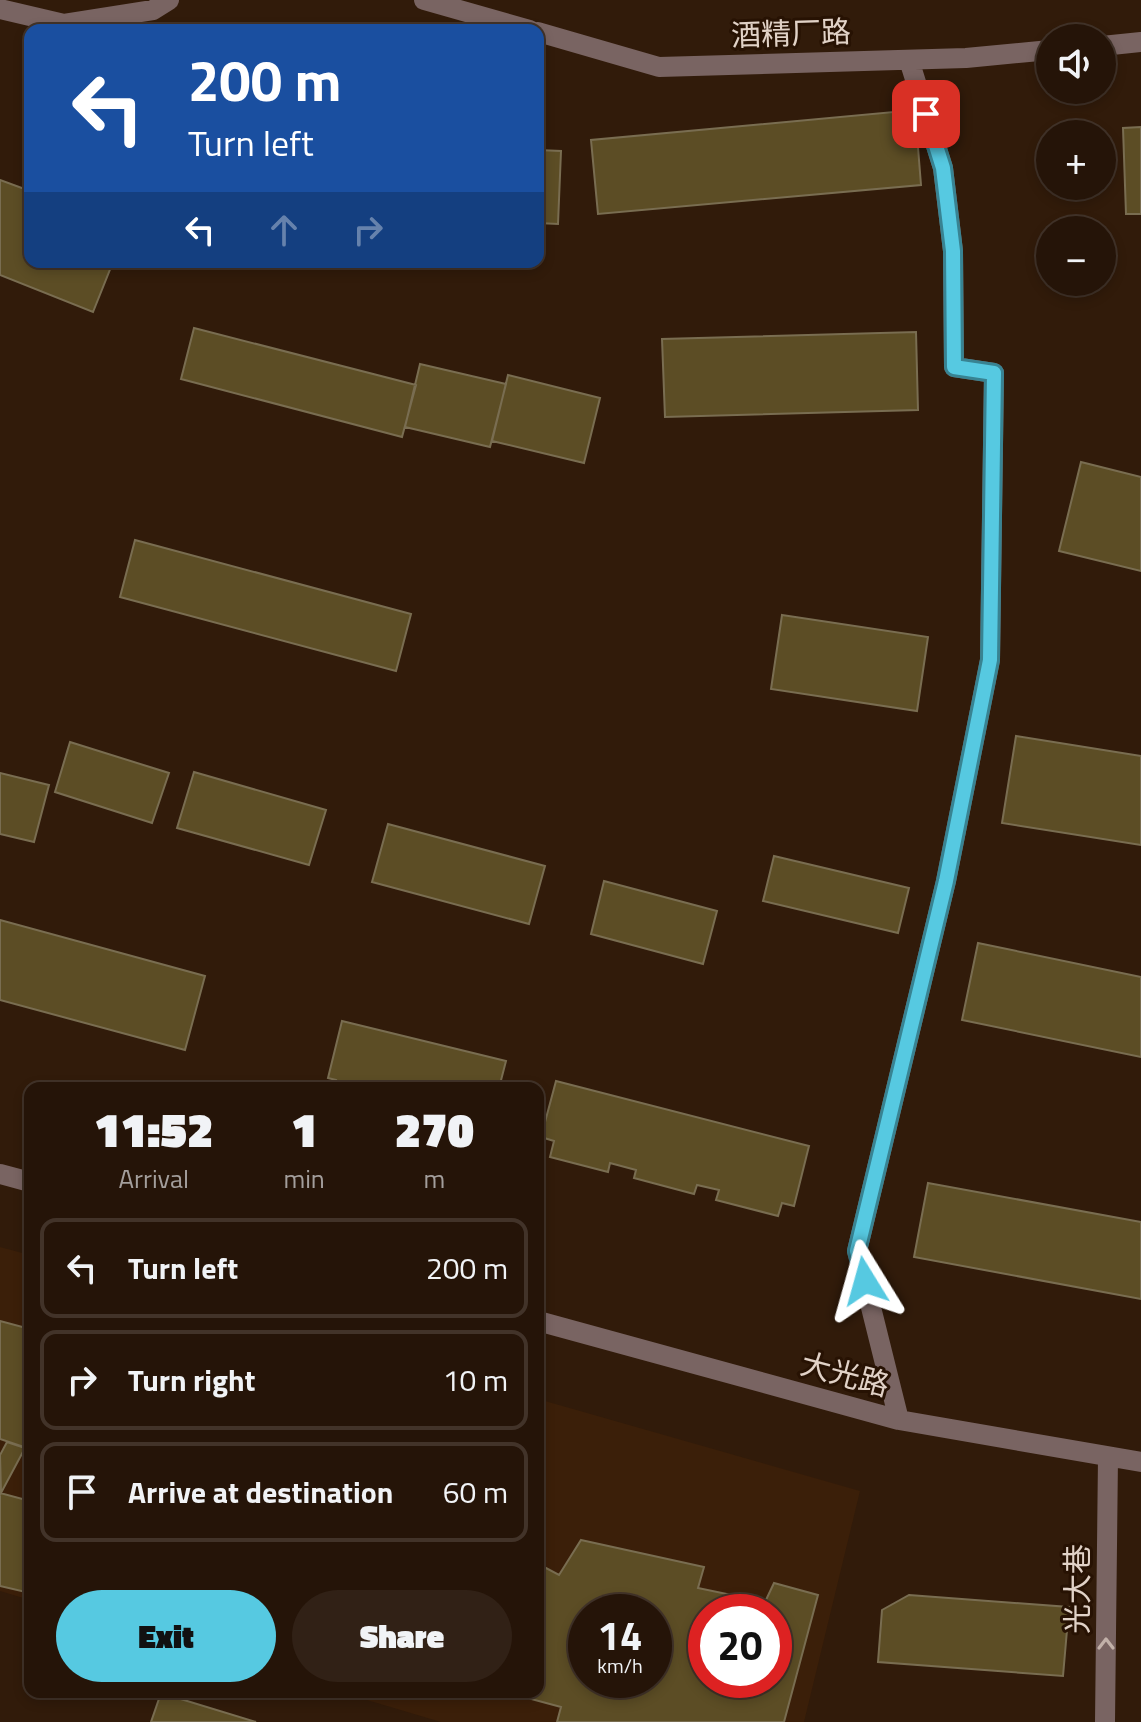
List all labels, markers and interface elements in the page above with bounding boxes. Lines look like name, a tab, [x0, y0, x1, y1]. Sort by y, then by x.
street label: 酒精厂路	[730, 8, 852, 58]
map controls	[1036, 24, 1116, 296]
button: sound	[1036, 24, 1116, 104]
text: 200 m	[188, 38, 341, 123]
icon: left	[56, 56, 160, 160]
pin	[892, 80, 960, 148]
icon: arrive	[904, 92, 948, 136]
text: Turn left	[188, 115, 314, 170]
button: +	[1036, 120, 1116, 200]
icon: left	[178, 208, 222, 252]
icon: ahead	[262, 208, 306, 252]
icon: right	[346, 208, 390, 252]
button: −	[1036, 216, 1116, 296]
text: 11:52	[94, 1093, 213, 1166]
text: 1	[291, 1093, 317, 1166]
text: 270	[395, 1093, 474, 1166]
text: Arrival	[118, 1159, 189, 1198]
text: min	[283, 1159, 325, 1198]
text: m	[424, 1159, 445, 1198]
position arrow	[823, 1239, 907, 1323]
text: Turn left	[128, 1245, 238, 1291]
text: 200 m	[426, 1245, 508, 1291]
icon: left	[60, 1246, 104, 1290]
street label: 大光路	[796, 1340, 894, 1408]
text: Turn right	[128, 1357, 256, 1403]
text: 10 m	[443, 1357, 508, 1403]
icon: right	[60, 1358, 104, 1402]
text: Arrive at destination	[128, 1469, 393, 1515]
text: 60 m	[443, 1469, 508, 1515]
icon: arrive	[60, 1470, 104, 1514]
street label: 光大巷	[1054, 1544, 1100, 1634]
button: Exit	[56, 1590, 276, 1682]
button: Share	[292, 1590, 512, 1682]
speed limit sign: 20	[688, 1594, 792, 1698]
text: 14	[598, 1605, 642, 1666]
one-way arrow	[1097, 1637, 1115, 1650]
text: km/h	[597, 1650, 643, 1681]

